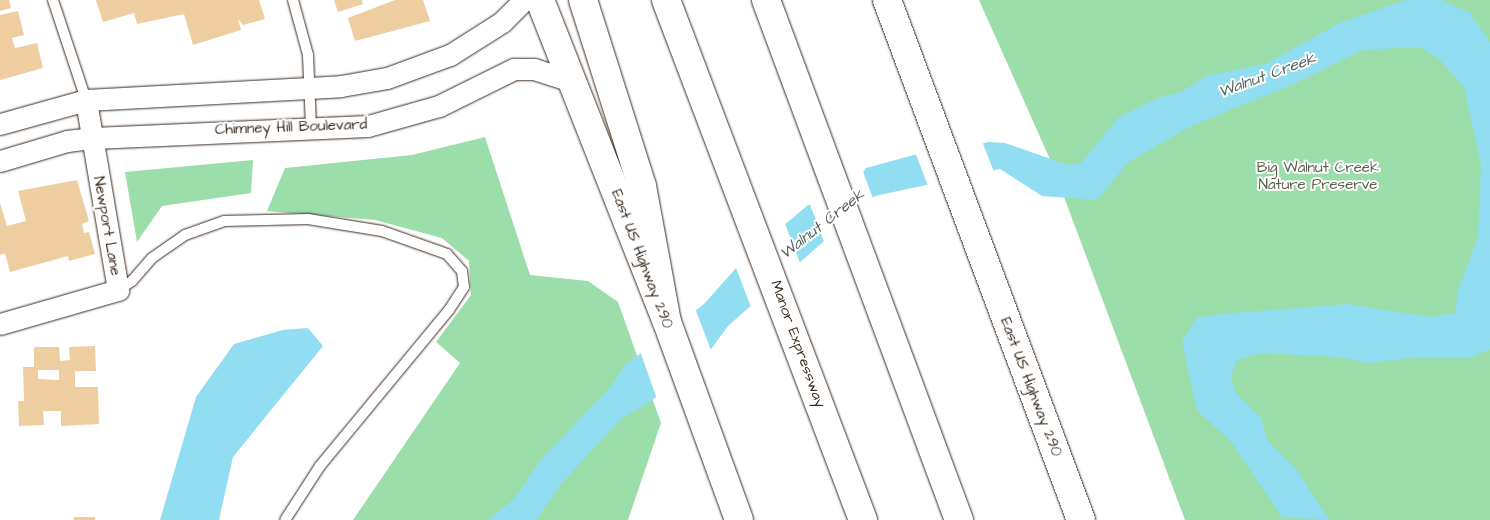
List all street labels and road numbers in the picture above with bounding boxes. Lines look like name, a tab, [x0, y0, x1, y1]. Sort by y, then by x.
street label: Chimney Hill Boulevard	[214, 115, 368, 139]
street label: Newport Lane	[89, 175, 125, 277]
street label: East US Highway 290	[607, 187, 677, 331]
street label: Manor Expressway	[767, 278, 829, 410]
street label: East US Highway 290	[996, 315, 1066, 459]

